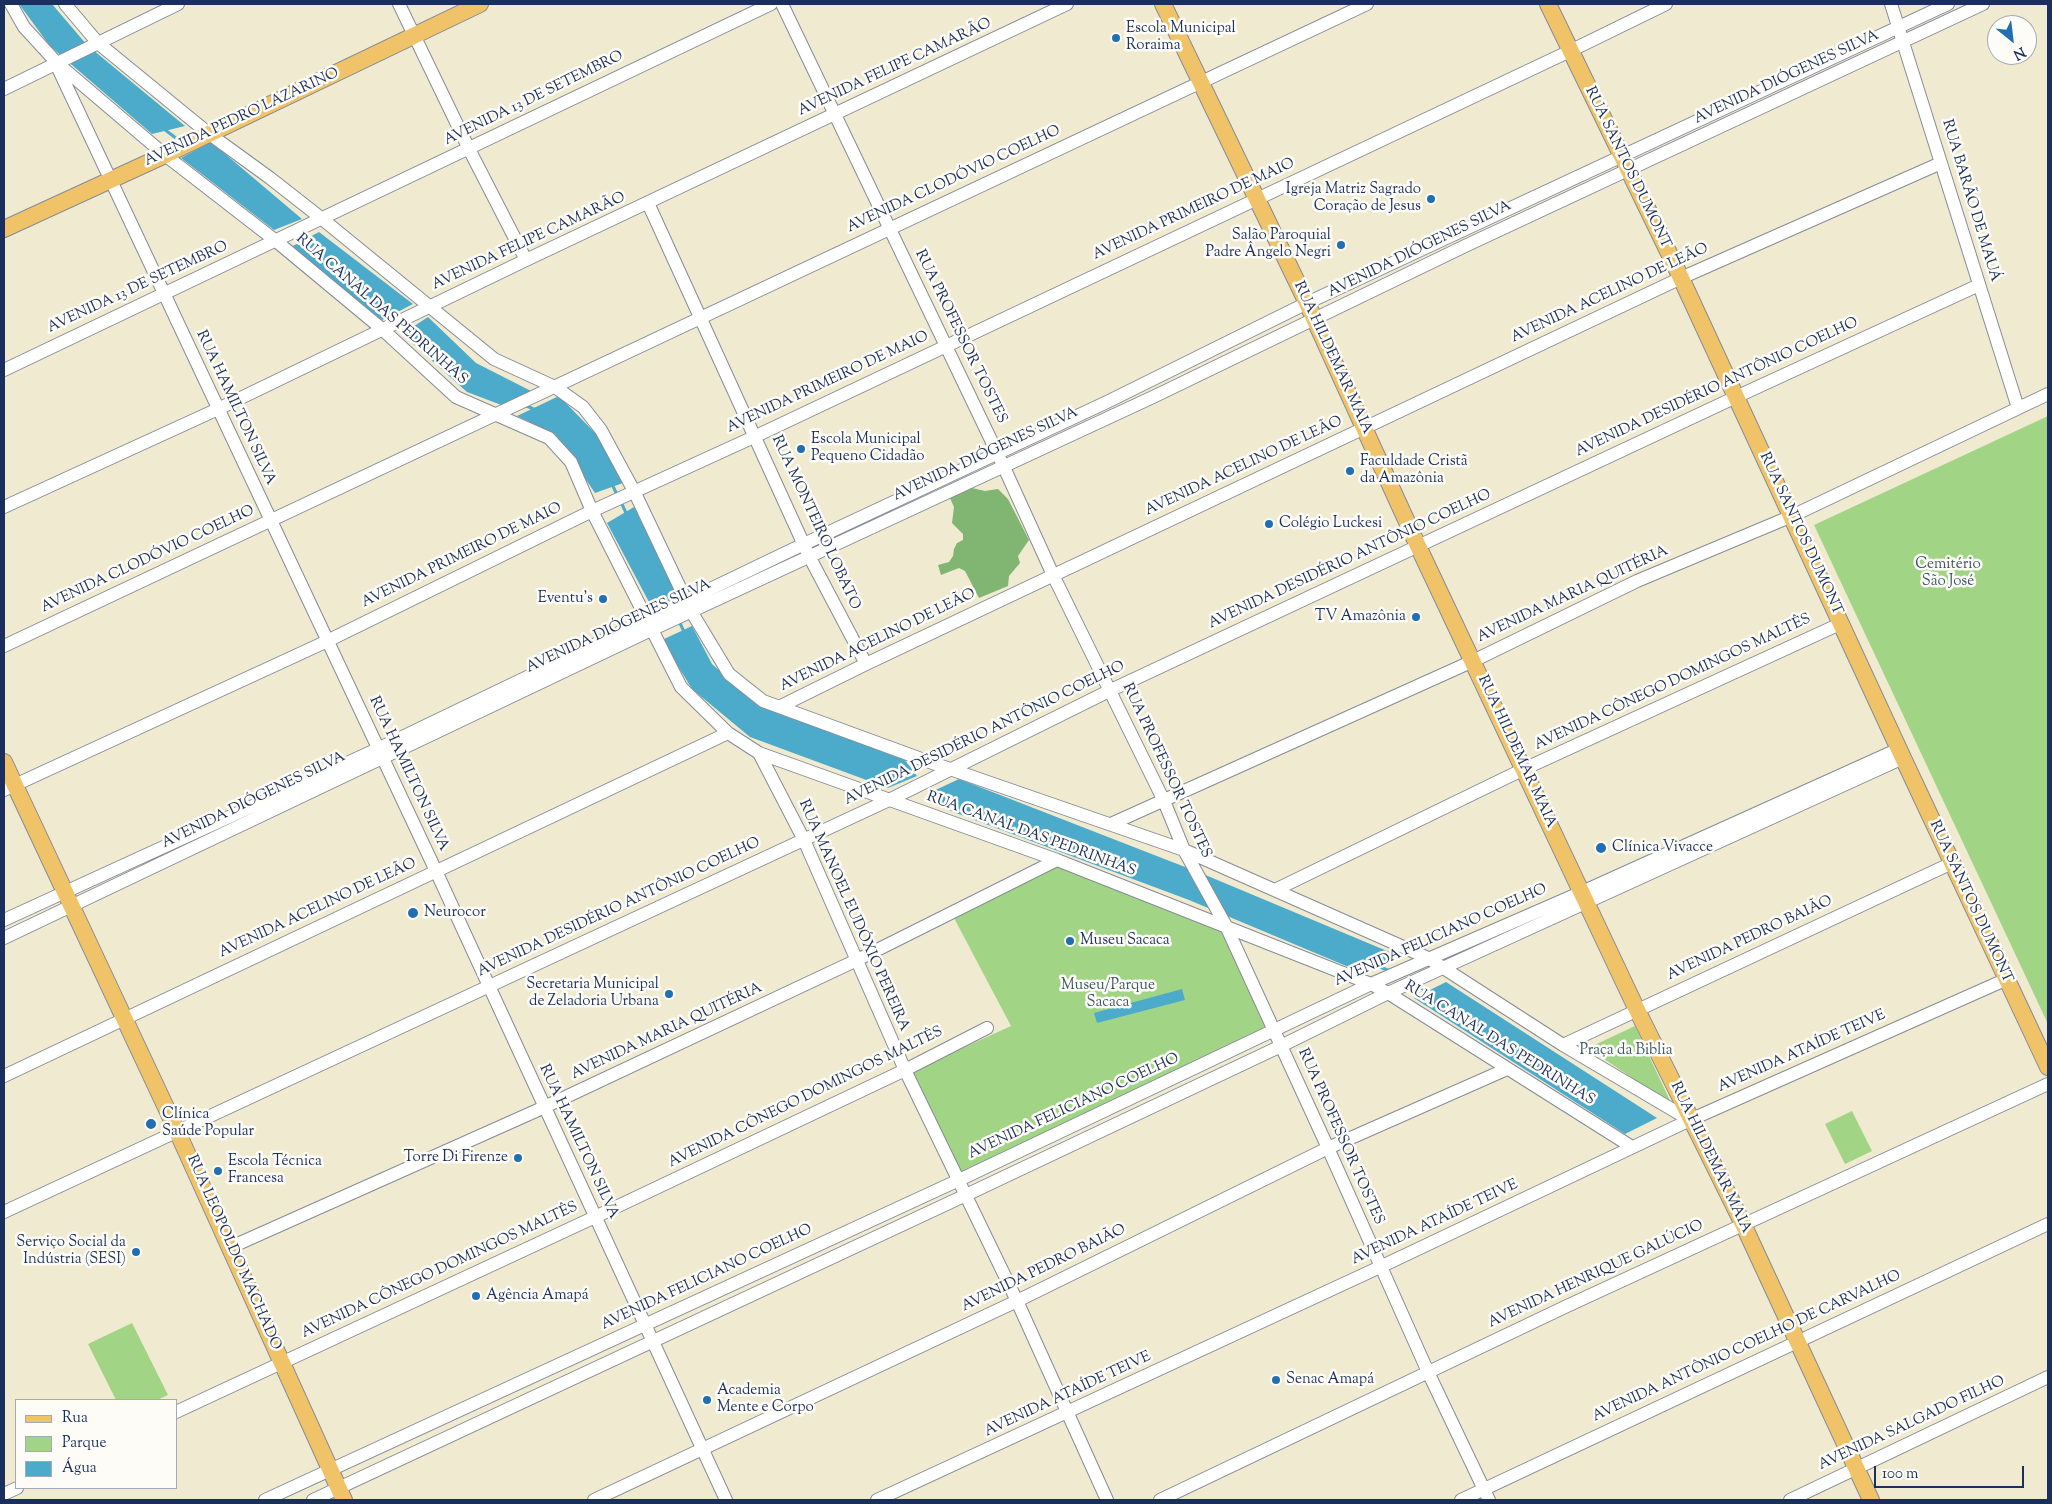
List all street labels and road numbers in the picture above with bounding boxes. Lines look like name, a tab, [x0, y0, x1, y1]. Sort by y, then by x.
street label: AVENIDA FELIPE CAMARÃO	[795, 15, 995, 121]
street label: AVENIDA DIÓGENES SILVA	[1692, 27, 1882, 129]
street label: AVENIDA 13 DE SETEMBRO	[441, 48, 627, 150]
street label: AVENIDA PEDRO LAZARINO	[142, 65, 342, 171]
street label: RUA SANTOS DUMONT	[1580, 84, 1674, 252]
street label: RUA BARÃO DE MAUÁ	[1937, 118, 2003, 284]
street label: AVENIDA CLODÓVIO COELHO	[844, 122, 1064, 238]
street label: AVENIDA PRIMEIRO DE MAIO	[1090, 155, 1298, 265]
street label: AVENIDA FELIPE CAMARÃO	[429, 189, 629, 295]
street label: AVENIDA DIÓGENES SILVA	[1325, 198, 1515, 302]
street label: RUA CANAL DAS PEDRINHAS	[292, 231, 470, 389]
street label: AVENIDA 13 DE SETEMBRO	[45, 238, 231, 338]
street label: AVENIDA ACELINO DE LEÃO	[1508, 240, 1712, 348]
street label: RUA PROFESSOR TOSTES	[910, 247, 1010, 427]
street label: RUA HILDEMAR MAIA	[1289, 279, 1375, 437]
street label: AVENIDA DESIDÉRIO ANTÔNIO COELHO	[1573, 314, 1861, 462]
street label: RUA HAMILTON SILVA	[191, 328, 279, 488]
street label: AVENIDA PRIMEIRO DE MAIO	[724, 328, 932, 438]
street label: AVENIDA DIÓGENES SILVA	[891, 404, 1081, 506]
street label: AVENIDA ACELINO DE LEÃO	[1142, 413, 1346, 521]
street label: RUA MONTEIRO LOBATO	[767, 433, 863, 613]
street label: RUA SANTOS DUMONT	[1754, 450, 1846, 618]
street label: AVENIDA DESIDÉRIO ANTÔNIO COELHO	[1206, 486, 1494, 634]
street label: AVENIDA PRIMEIRO DE MAIO	[359, 500, 565, 612]
street label: AVENIDA CLODÓVIO COELHO	[38, 502, 258, 618]
street label: AVENIDA MARIA QUITÉRIA	[1475, 543, 1671, 647]
street label: AVENIDA DIÓGENES SILVA	[524, 576, 714, 678]
street label: AVENIDA ACELINO DE LEÃO	[777, 586, 979, 696]
street label: AVENIDA CÔNEGO DOMINGOS MALTÊS	[1532, 611, 1814, 755]
street label: AVENIDA DESIDÉRIO ANTÔNIO COELHO	[842, 658, 1128, 810]
street label: RUA HILDEMAR MAIA	[1473, 673, 1559, 831]
street label: RUA PROFESSOR TOSTES	[1117, 681, 1215, 861]
street label: RUA HAMILTON SILVA	[364, 694, 452, 854]
street label: AVENIDA DIÓGENES SILVA	[159, 749, 349, 853]
street label: RUA CANAL DAS PEDRINHAS	[924, 789, 1138, 881]
street label: RUA MANOEL EUDÓXIO PEREIRA	[794, 797, 912, 1035]
street label: RUA SANTOS DUMONT	[1924, 818, 2016, 986]
street label: AVENIDA DESIDÉRIO ANTÔNIO COELHO	[475, 834, 763, 982]
street label: AVENIDA ACELINO DE LEÃO	[216, 855, 420, 963]
street label: AVENIDA FELICIANO COELHO	[1332, 881, 1550, 991]
street label: AVENIDA PEDRO BAIÃO	[1664, 893, 1836, 985]
street label: RUA CANAL DAS PEDRINHAS	[1400, 978, 1598, 1110]
street label: AVENIDA MARIA QUITÉRIA	[569, 980, 765, 1084]
street label: AVENIDA ATAÍDE TEIVE	[1715, 1007, 1889, 1097]
street label: AVENIDA CÔNEGO DOMINGOS MALTÊS	[666, 1023, 946, 1173]
street label: RUA PROFESSOR TOSTES	[1293, 1046, 1387, 1228]
street label: AVENIDA FELICIANO COELHO	[966, 1050, 1182, 1164]
street label: RUA HAMILTON SILVA	[534, 1062, 622, 1222]
street label: RUA HILDEMAR MAIA	[1665, 1079, 1755, 1237]
street label: RUA LEOPOLDO MACHADO	[182, 1153, 284, 1353]
street label: AVENIDA ATAÍDE TEIVE	[1349, 1176, 1521, 1270]
street label: AVENIDA CÔNEGO DOMINGOS MALTÊS	[299, 1199, 581, 1343]
street label: AVENIDA HENRIQUE GALÚCIO	[1486, 1217, 1706, 1333]
street label: AVENIDA FELICIANO COELHO	[599, 1221, 815, 1335]
street label: AVENIDA PEDRO BAIÃO	[959, 1221, 1129, 1317]
street label: AVENIDA ANTÔNIO COELHO DE CARVALHO	[1590, 1267, 1904, 1427]
street label: AVENIDA ATAÍDE TEIVE	[982, 1348, 1154, 1442]
street label: AVENIDA SALGADO FILHO	[1816, 1373, 2008, 1475]

